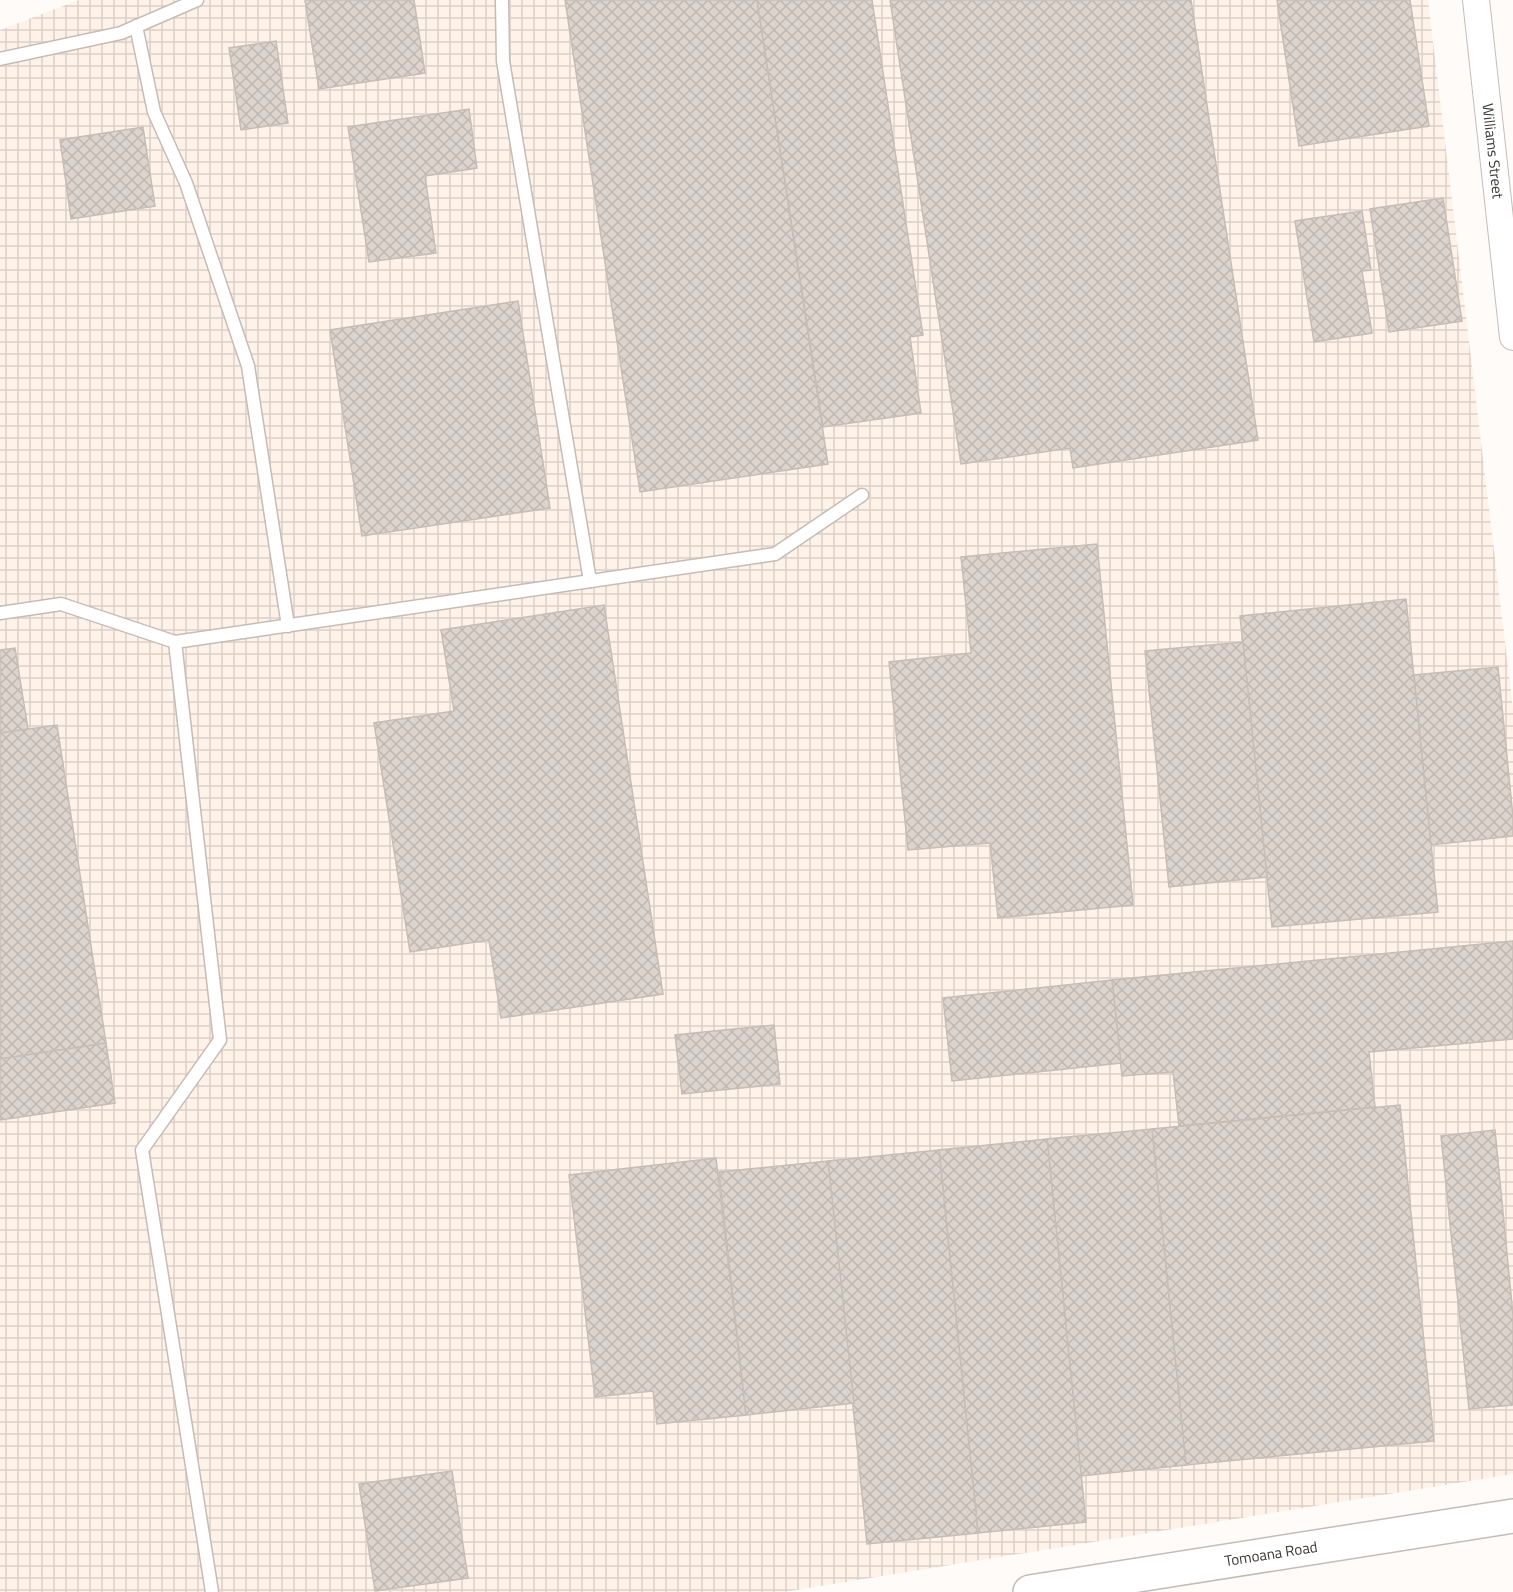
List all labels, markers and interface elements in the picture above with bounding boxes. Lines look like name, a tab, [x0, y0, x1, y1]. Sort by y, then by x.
street label: Williams Street	[1476, 102, 1510, 201]
street label: Tomoana Road	[1223, 1535, 1319, 1572]

